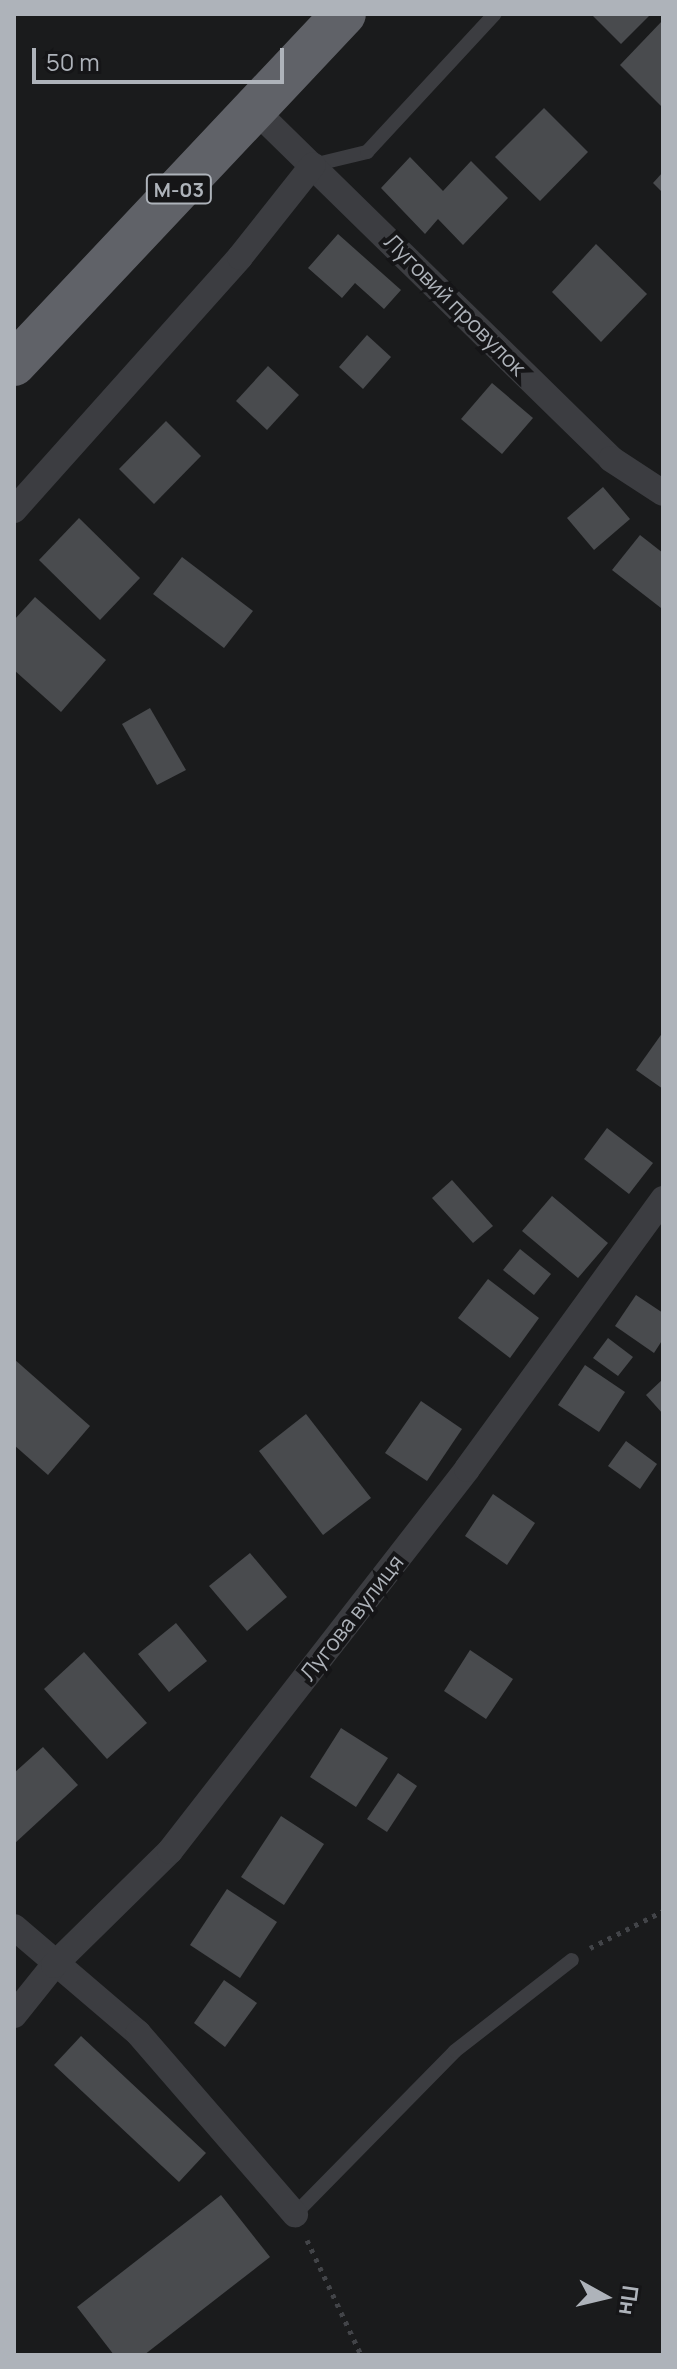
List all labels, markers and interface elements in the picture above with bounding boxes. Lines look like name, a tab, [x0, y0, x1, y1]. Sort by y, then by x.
scale bar	[36, 32, 288, 82]
text: 50 m	[46, 45, 100, 78]
road number: М-03	[145, 173, 213, 205]
street label: Луговий провулок	[379, 229, 531, 381]
street label: Лугова вулиця	[295, 1550, 409, 1686]
north arrow	[565, 2257, 645, 2337]
text: Пн	[612, 2284, 646, 2317]

